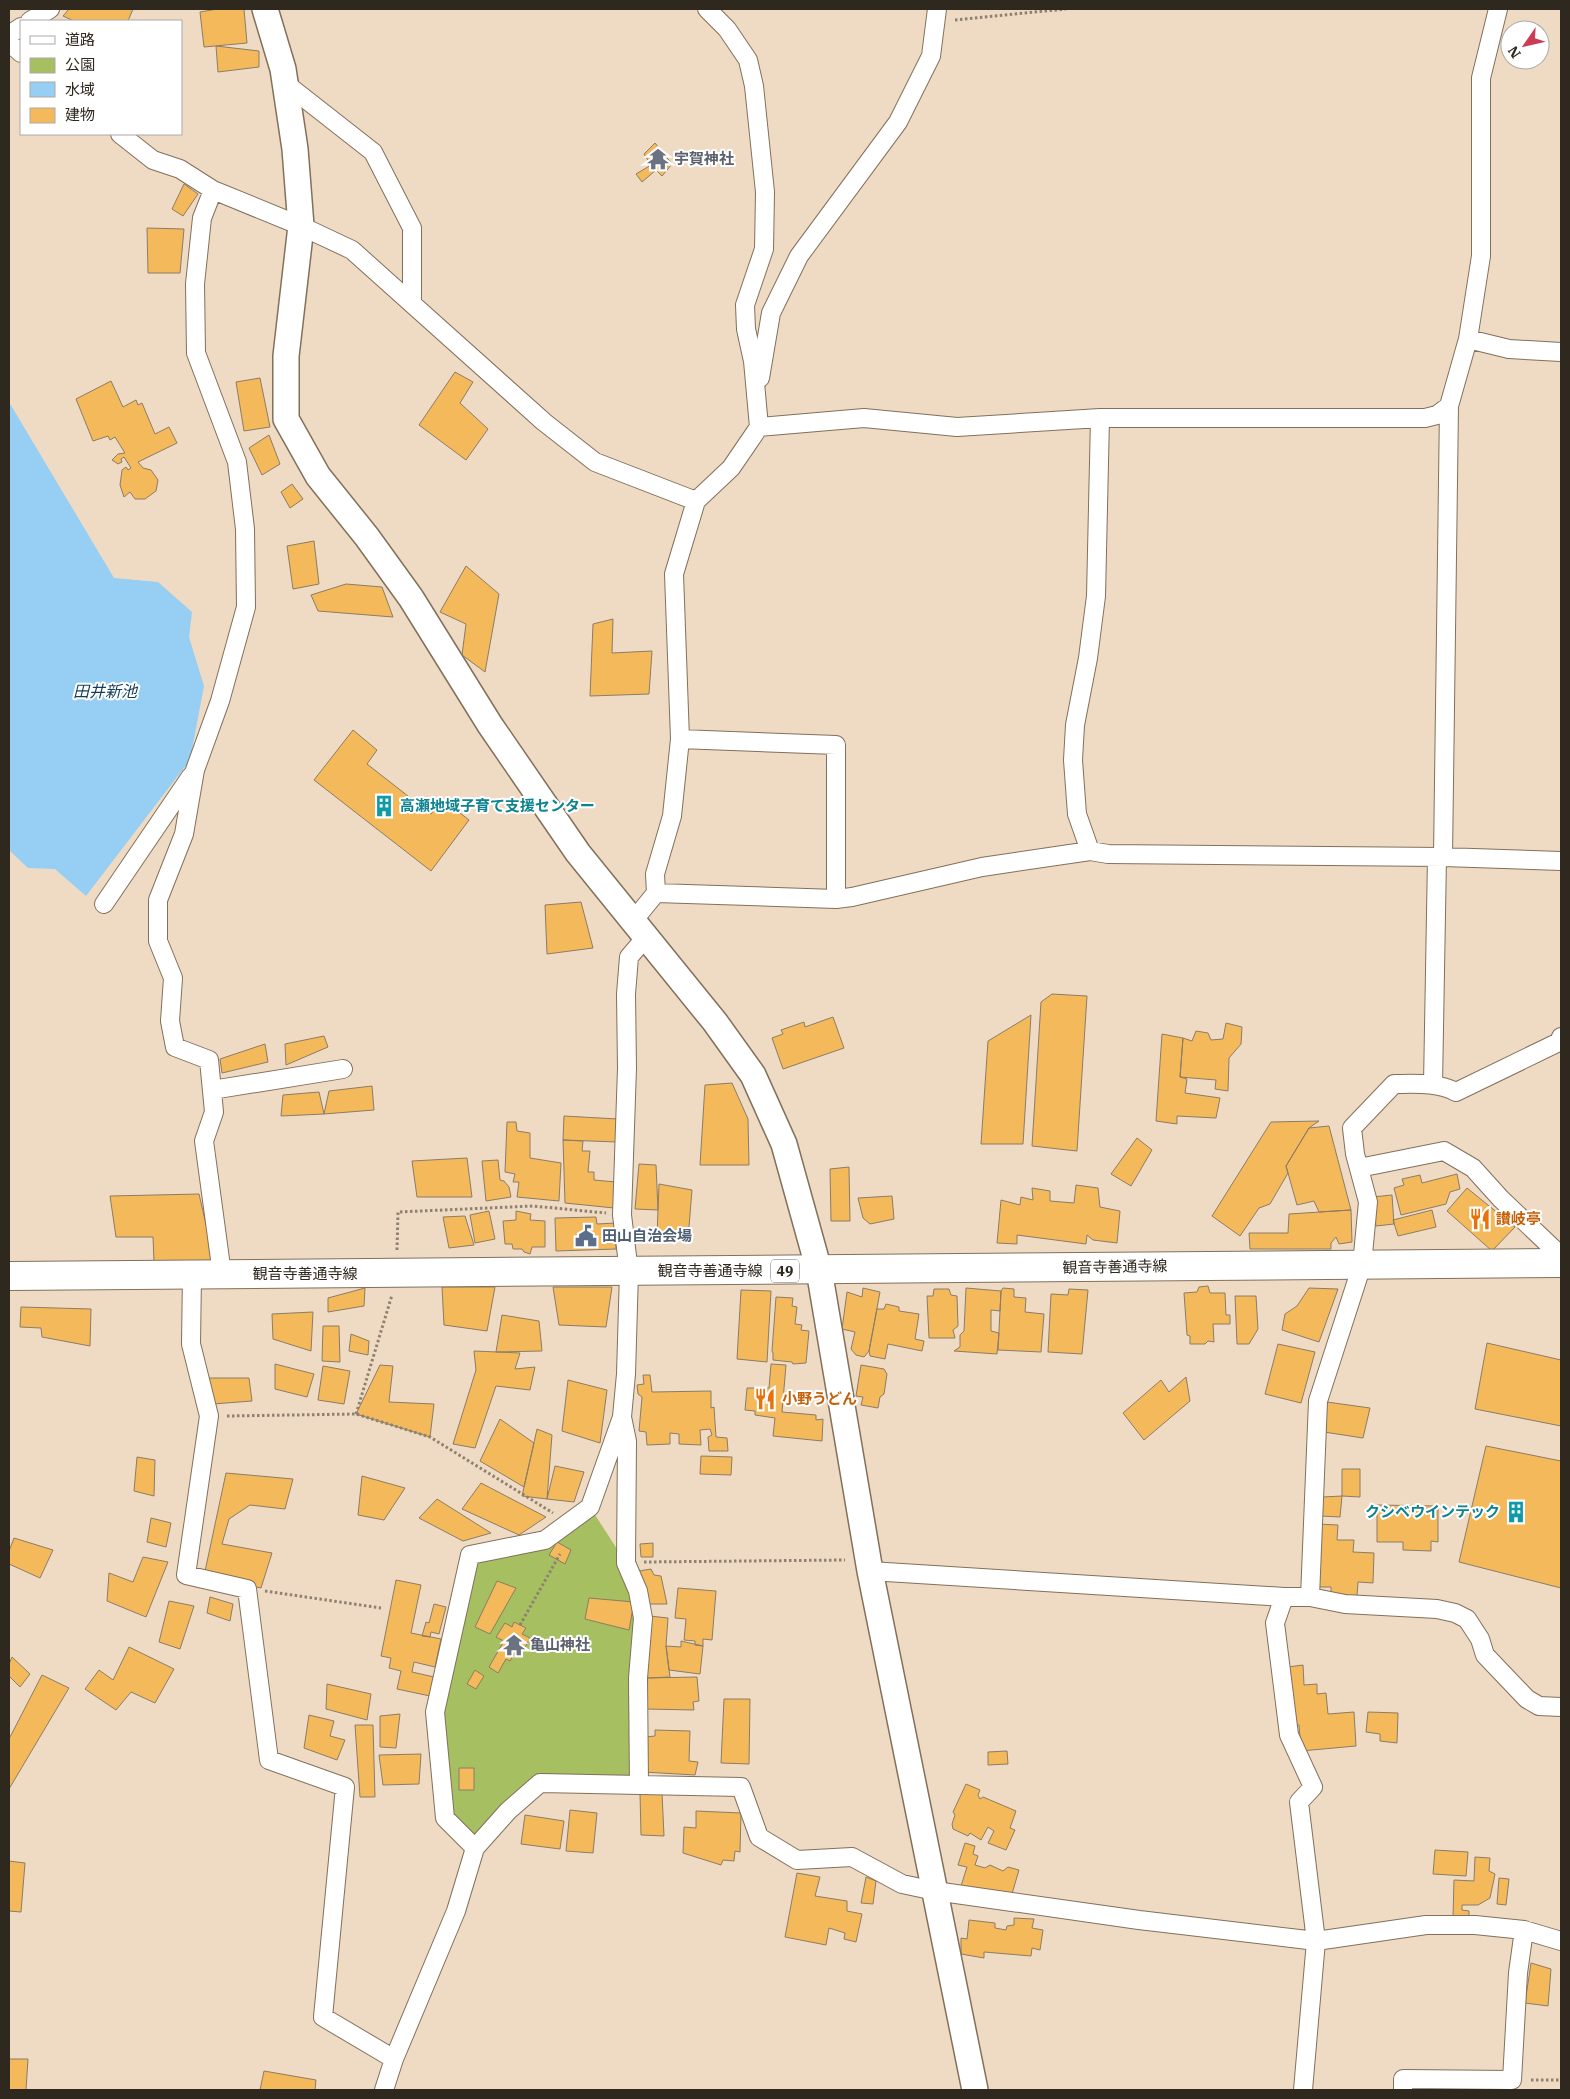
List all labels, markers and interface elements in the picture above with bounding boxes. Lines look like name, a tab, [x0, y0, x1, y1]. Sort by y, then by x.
legend	[20, 20, 182, 135]
north arrow	[1500, 20, 1550, 70]
text: 道路	[65, 30, 95, 49]
text: N	[1504, 43, 1525, 62]
text: 公園	[65, 55, 95, 74]
text: 水域	[65, 80, 95, 99]
text: 建物	[65, 105, 95, 124]
temple icon: 宇賀神社	[645, 146, 671, 172]
place label: 宇賀神社	[674, 149, 734, 168]
water label: 田井新池	[73, 681, 139, 701]
building icon: 高瀬地域子育て支援センター	[371, 793, 397, 819]
place label: 高瀬地域子育て支援センター	[400, 796, 595, 815]
restaurant icon: 讃岐亭	[1467, 1206, 1493, 1232]
place label: 讃岐亭	[1496, 1209, 1541, 1228]
public building icon: 田山自治会場	[573, 1223, 599, 1249]
place label: 田山自治会場	[602, 1226, 692, 1245]
street label: 観音寺善通寺線	[1062, 1256, 1168, 1277]
road number: 49	[771, 1260, 799, 1282]
street label: 観音寺善通寺線	[657, 1261, 763, 1280]
street label: 観音寺善通寺線	[252, 1264, 358, 1283]
restaurant icon: 小野うどん	[752, 1386, 778, 1412]
place label: 小野うどん	[782, 1389, 857, 1408]
building icon: クシベウインテック	[1503, 1499, 1529, 1525]
place label: クシベウインテック	[1365, 1502, 1500, 1521]
temple icon: 亀山神社	[501, 1632, 527, 1658]
place label: 亀山神社	[530, 1635, 590, 1654]

